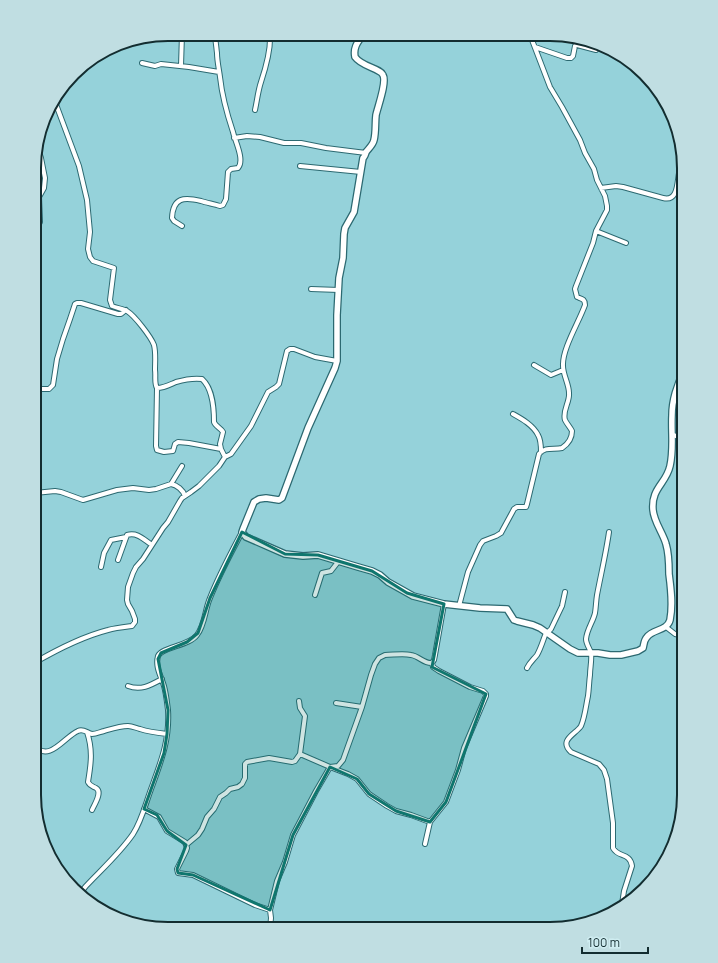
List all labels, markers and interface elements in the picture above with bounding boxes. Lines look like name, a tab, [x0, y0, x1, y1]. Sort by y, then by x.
scale bar	[582, 929, 648, 955]
text: 100 m	[588, 934, 620, 951]

